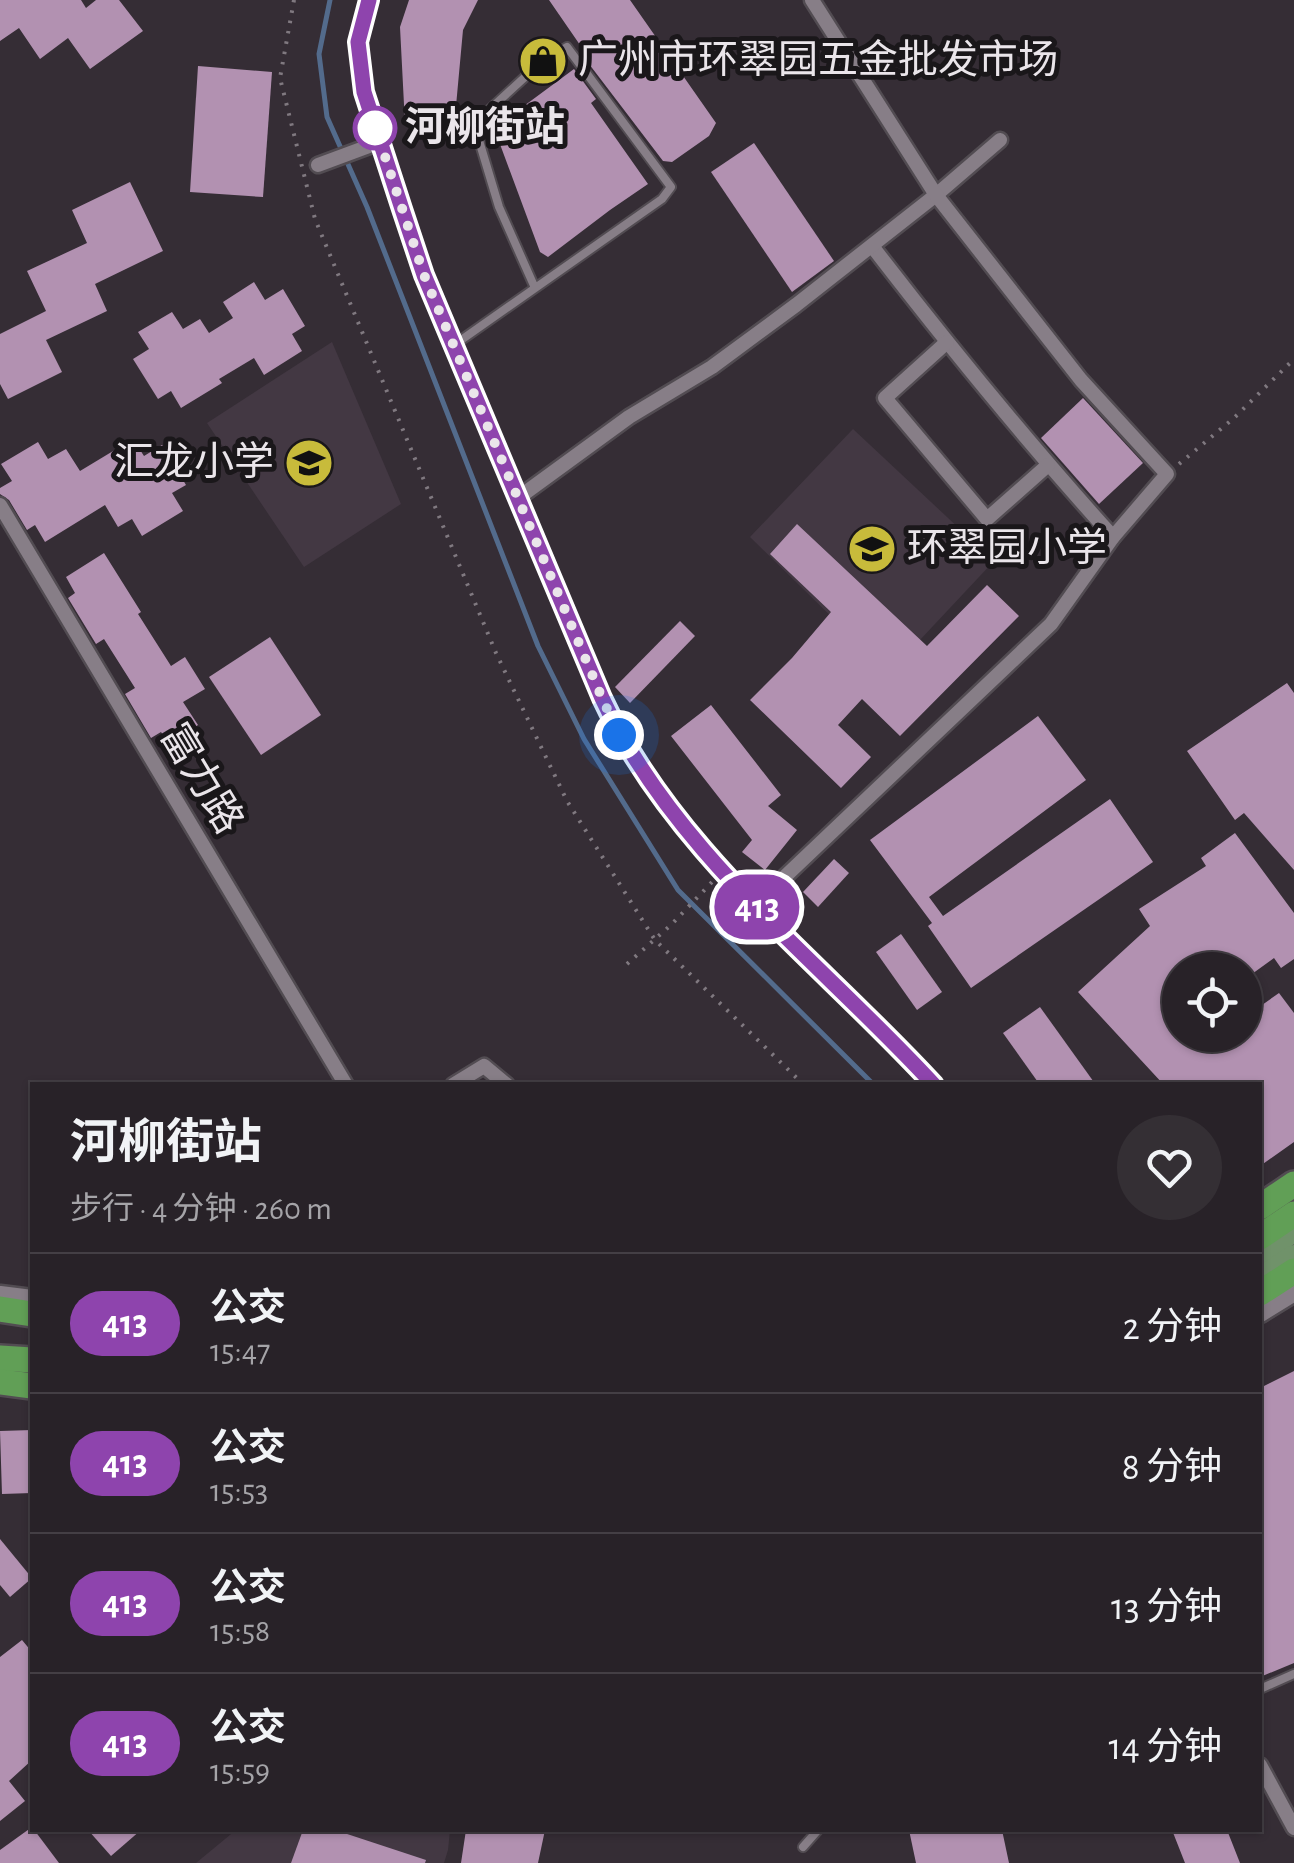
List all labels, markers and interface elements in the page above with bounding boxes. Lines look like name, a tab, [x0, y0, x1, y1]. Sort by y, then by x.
shop icon: 广州市环翠园五金批发市场	[517, 35, 569, 87]
place label: 广州市环翠园五金批发市场	[578, 38, 1058, 81]
place label: 河柳街站	[405, 105, 565, 148]
marker: 河柳街站	[354, 107, 396, 149]
school or university icon: 汇龙小学	[283, 437, 335, 489]
place label: 汇龙小学	[114, 441, 274, 483]
school or university icon: 环翠园小学	[846, 523, 898, 575]
place label: 环翠园小学	[907, 527, 1107, 569]
your location	[594, 710, 644, 760]
street label: 富力路	[153, 716, 252, 841]
line badge: 413	[700, 874, 814, 940]
text: 413	[734, 890, 780, 925]
map controls	[1162, 952, 1262, 1052]
button: locate	[1162, 952, 1262, 1052]
button: heart	[1117, 1115, 1222, 1220]
text: 河柳街站	[70, 1120, 262, 1168]
text: 步行 · 4 分钟 · 260 m	[70, 1193, 332, 1225]
text: 公交	[210, 1290, 286, 1328]
text: 413	[102, 1306, 148, 1341]
text: 2 分钟	[1122, 1309, 1222, 1347]
text: 15:47	[210, 1335, 270, 1367]
text: 公交	[210, 1430, 286, 1468]
text: 413	[102, 1446, 148, 1481]
text: 8 分钟	[1122, 1449, 1222, 1487]
text: 15:53	[210, 1475, 268, 1507]
text: 公交	[210, 1570, 286, 1608]
text: 413	[102, 1586, 148, 1621]
text: 13 分钟	[1111, 1589, 1222, 1627]
text: 15:58	[210, 1615, 270, 1647]
text: 公交	[210, 1710, 286, 1748]
text: 413	[102, 1726, 148, 1761]
text: 14 分钟	[1108, 1729, 1222, 1767]
text: 15:59	[210, 1755, 270, 1787]

